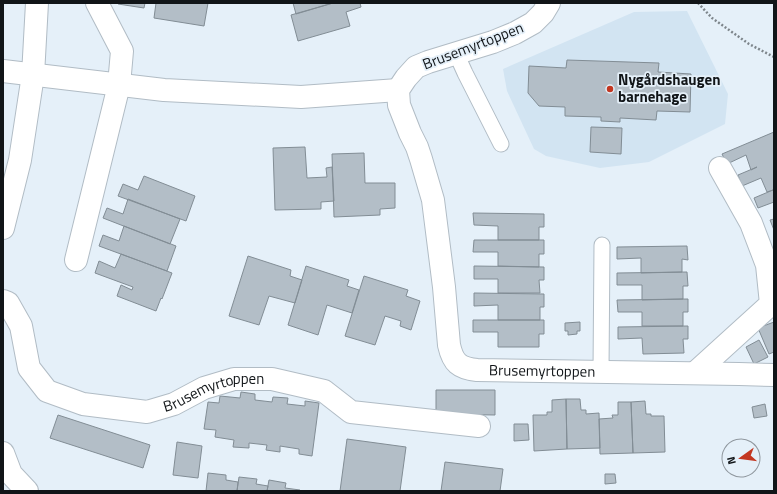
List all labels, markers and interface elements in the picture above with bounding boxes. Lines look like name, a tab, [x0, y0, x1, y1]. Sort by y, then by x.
street label: Brusemyrtoppen	[419, 16, 527, 75]
place label: Nygårdshaugen barnehage	[618, 68, 721, 108]
marker: Nygårdshaugen barnehage	[605, 84, 615, 94]
street label: Brusemyrtoppen	[489, 358, 596, 383]
street label: Brusemyrtoppen	[160, 367, 264, 418]
north arrow	[721, 438, 761, 478]
text: N	[723, 455, 740, 466]

